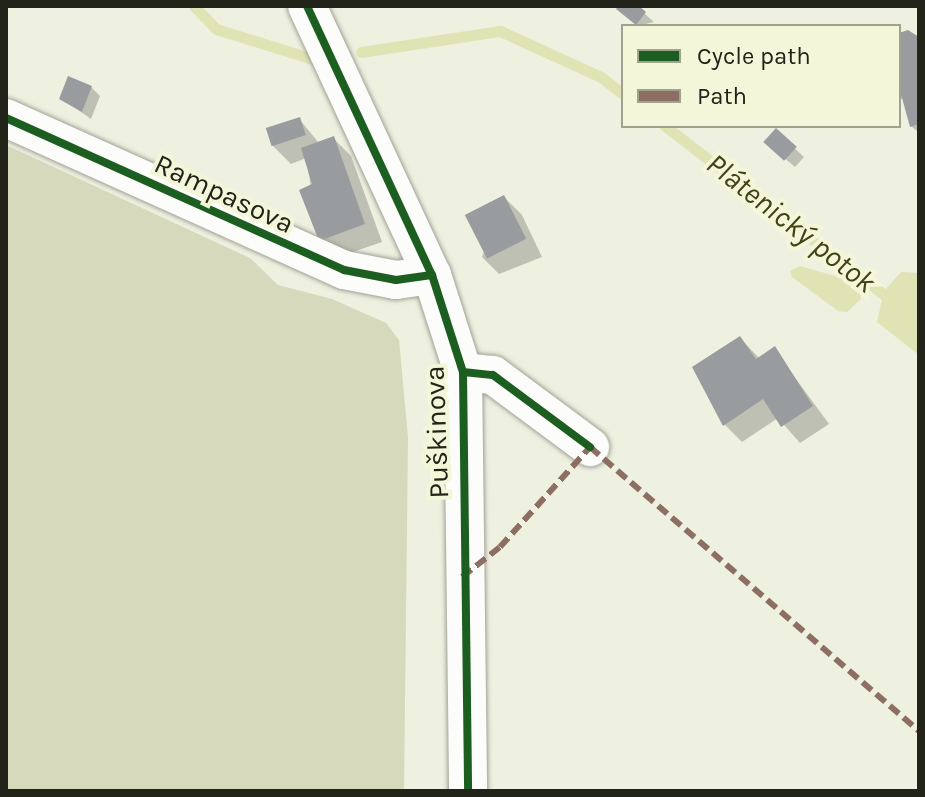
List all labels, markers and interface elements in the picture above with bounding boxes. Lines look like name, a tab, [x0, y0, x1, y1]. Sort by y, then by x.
legend	[621, 24, 901, 128]
text: Cycle path	[697, 42, 811, 70]
text: Path	[697, 82, 747, 110]
water label: Plátenický potok	[699, 146, 883, 300]
street label: Rampasova	[149, 147, 299, 241]
street label: Puškinova	[418, 365, 456, 499]

